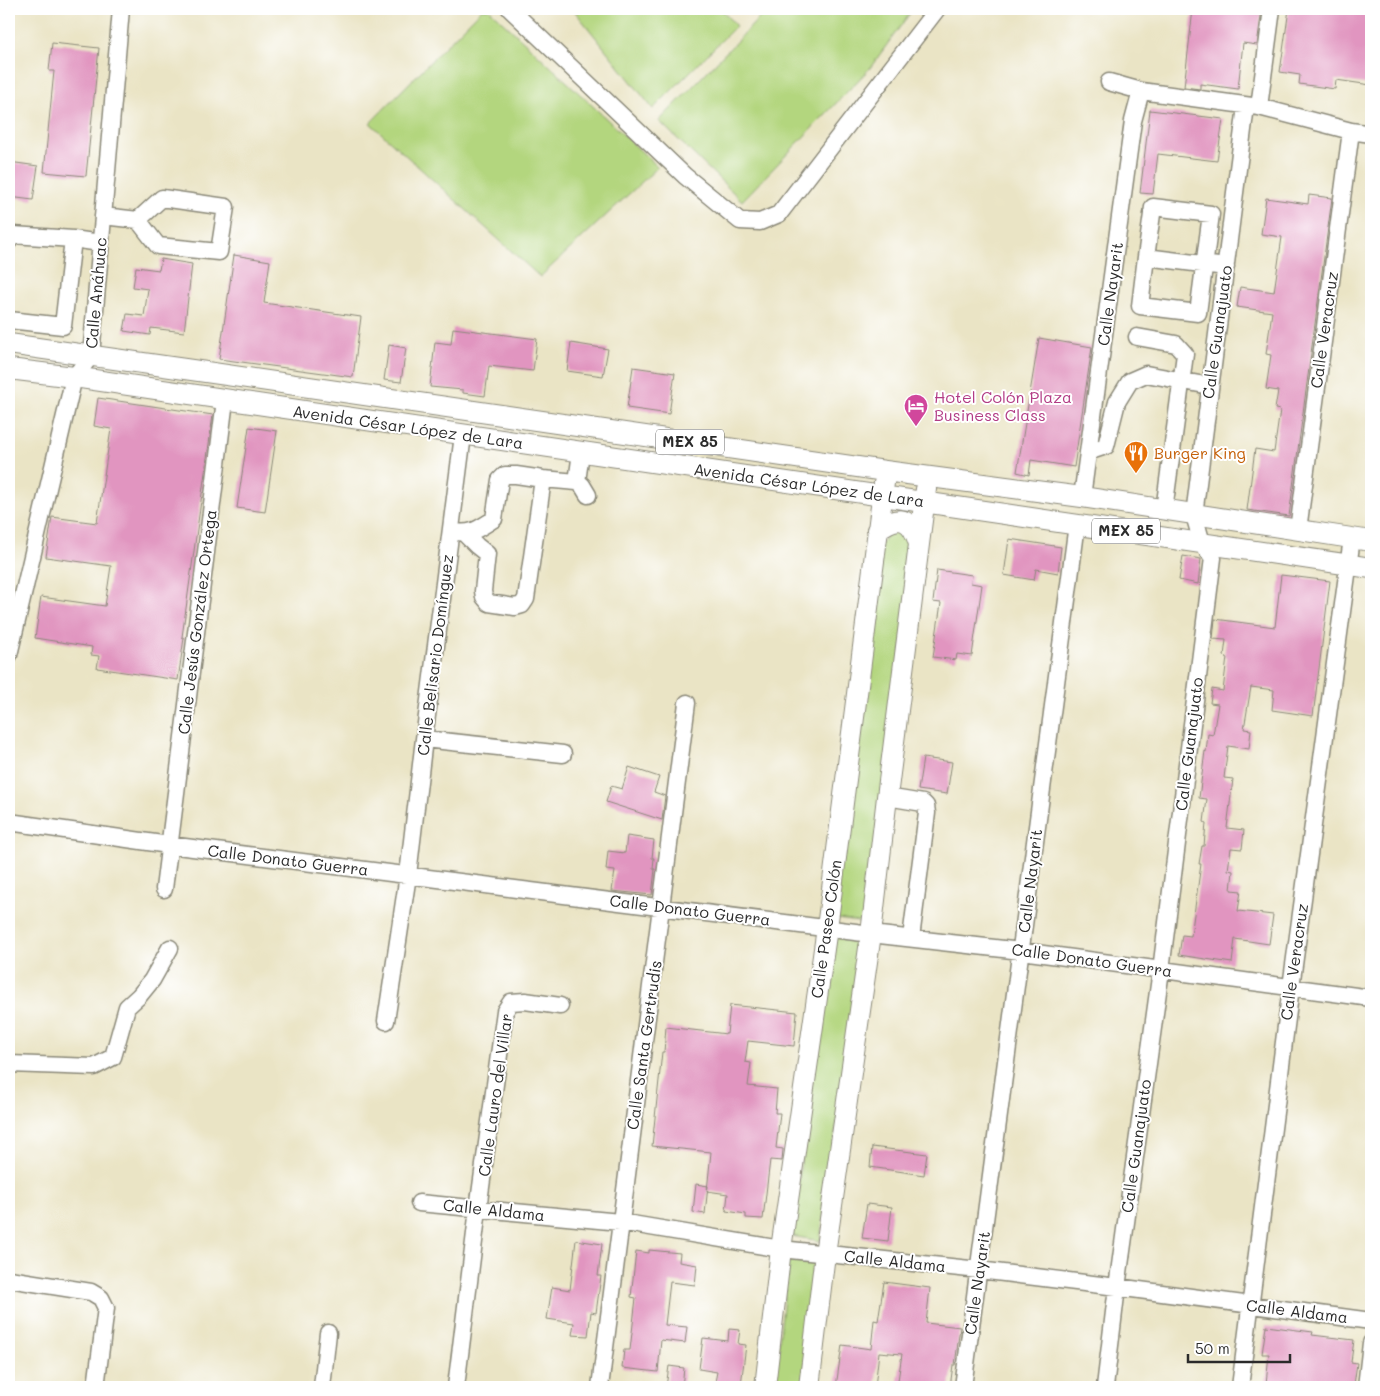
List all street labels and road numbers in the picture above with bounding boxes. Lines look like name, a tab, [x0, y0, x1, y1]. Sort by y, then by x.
street label: Calle Anáhuac	[80, 236, 111, 349]
street label: Calle Nayarit	[1092, 241, 1127, 347]
street label: Calle Guanajuato	[1197, 264, 1236, 400]
street label: Calle Veracruz	[1305, 270, 1342, 390]
street label: Avenida César López de Lara	[291, 400, 525, 453]
road number: MEX 85	[656, 430, 724, 454]
street label: Avenida César López de Lara	[692, 458, 926, 511]
street label: Calle Jesús González Ortega	[172, 508, 221, 736]
road number: MEX 85	[1092, 518, 1160, 544]
street label: Calle Belisario Domínguez	[412, 553, 457, 757]
street label: Calle Guanajuato	[1170, 676, 1207, 812]
street label: Calle Nayarit	[1013, 828, 1046, 934]
street label: Calle Donato Guerra	[206, 839, 370, 880]
street label: Calle Paseo Colón	[805, 858, 846, 1000]
street label: Calle Donato Guerra	[608, 889, 772, 930]
street label: Calle Veracruz	[1275, 902, 1312, 1022]
street label: Calle Donato Guerra	[1010, 938, 1174, 981]
street label: Calle Santa Gertrudis	[621, 959, 666, 1131]
street label: Calle Lauro del Villar	[473, 1012, 516, 1178]
street label: Calle Guanajuato	[1116, 1078, 1155, 1214]
street label: Calle Aldama	[442, 1194, 546, 1225]
street label: Calle Nayarit	[959, 1230, 994, 1336]
street label: Calle Aldama	[843, 1245, 947, 1276]
street label: Calle Aldama	[1245, 1294, 1349, 1327]

